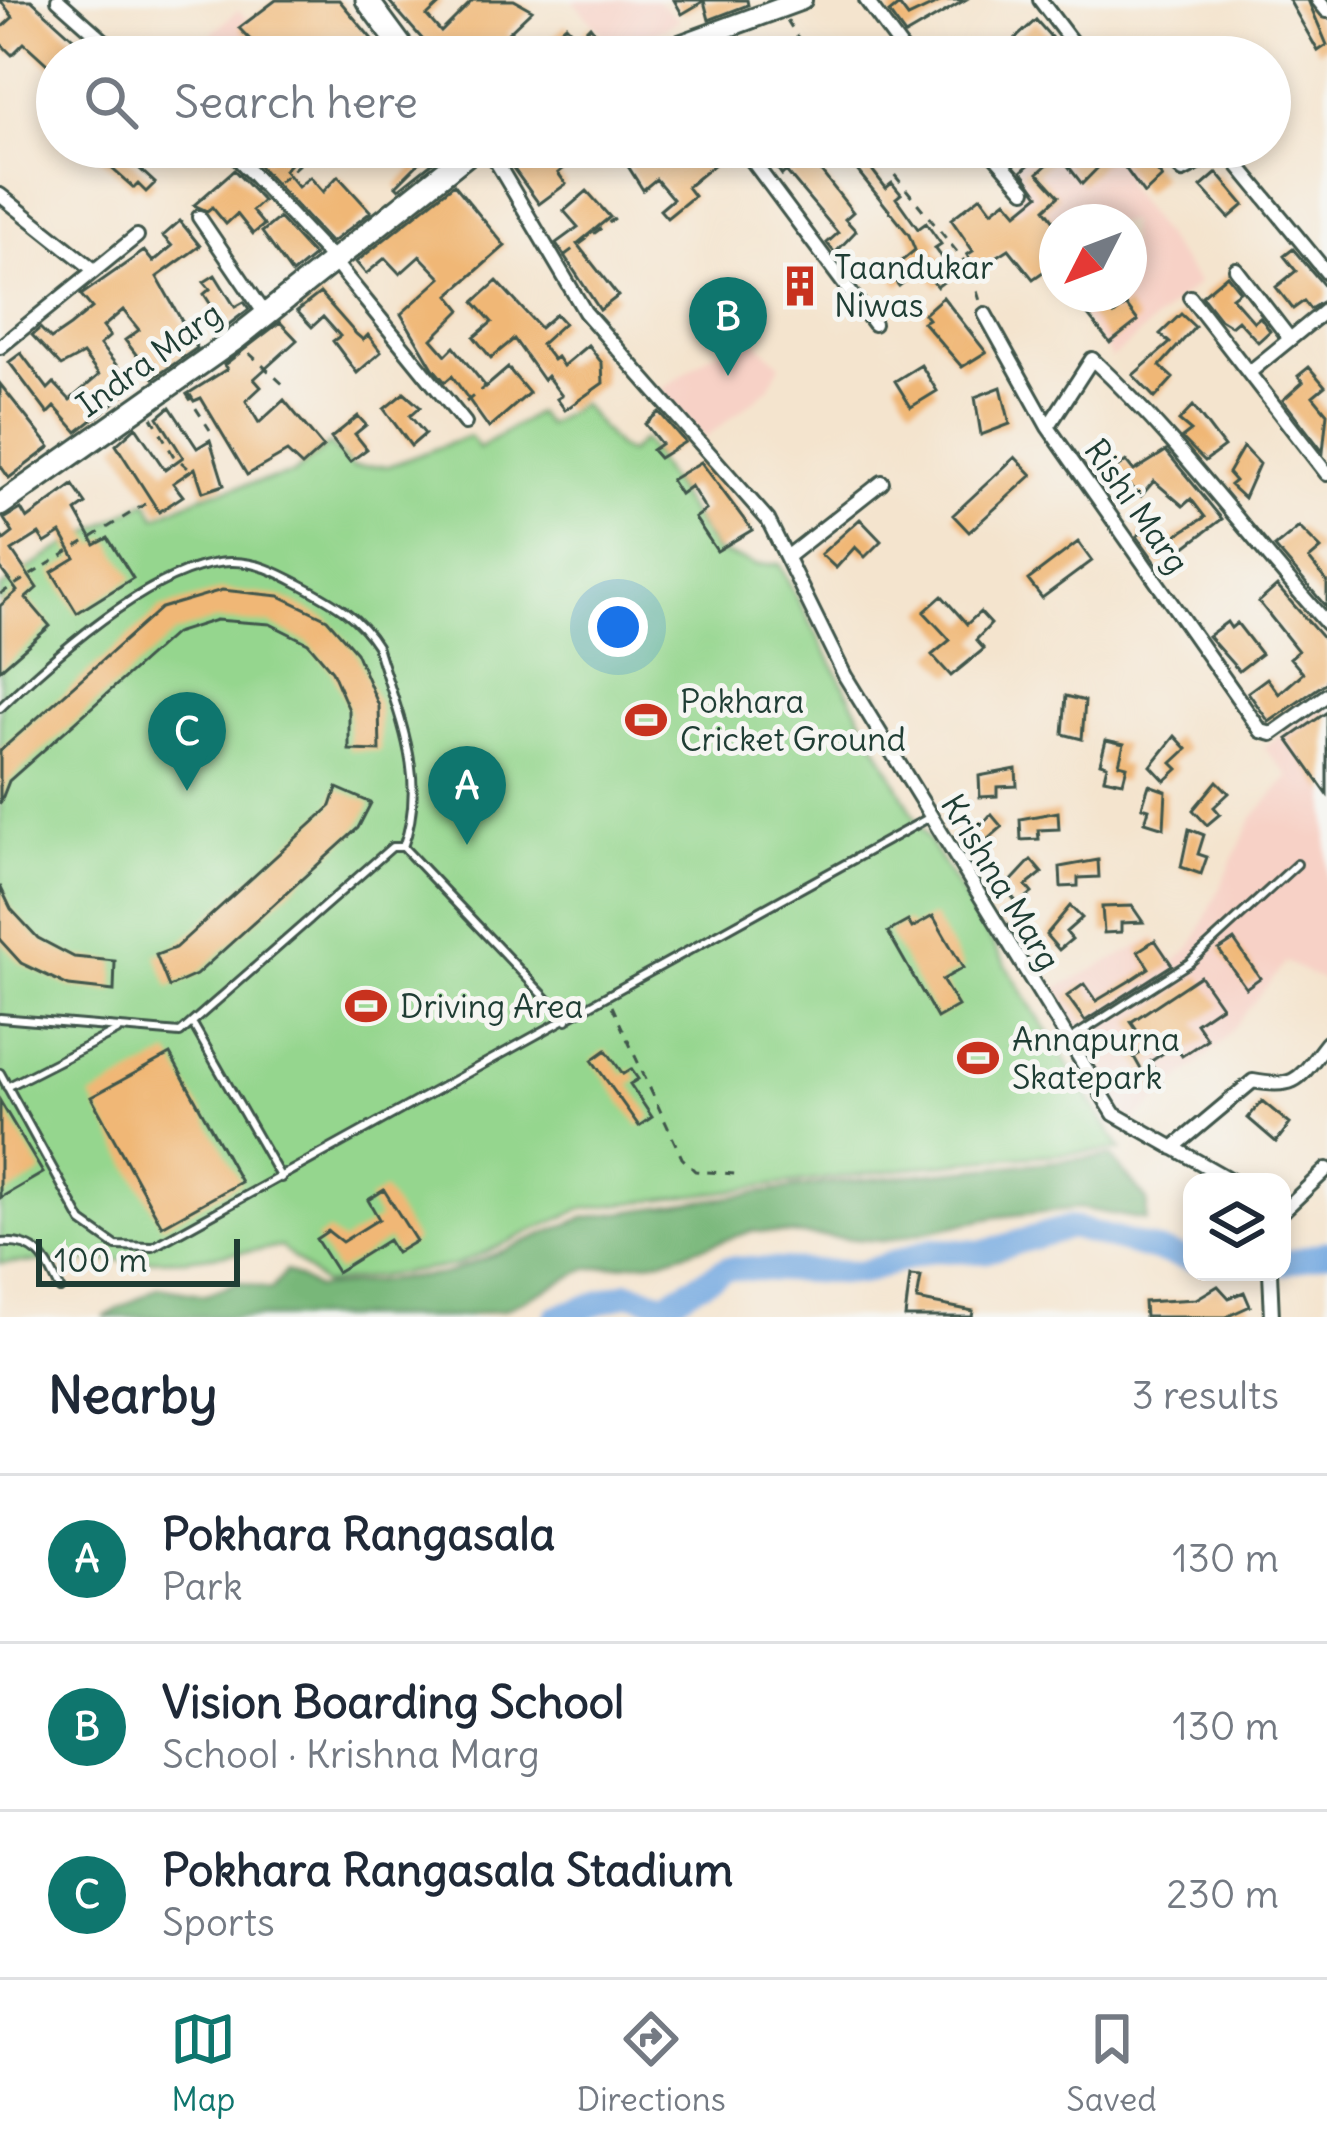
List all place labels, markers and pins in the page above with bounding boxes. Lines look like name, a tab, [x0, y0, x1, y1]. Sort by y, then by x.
place label: Taandukar Niwas	[834, 246, 993, 326]
building icon: Taandukar Niwas	[777, 263, 823, 309]
pin: B	[689, 277, 767, 376]
place label: Pokhara Cricket Ground	[680, 680, 906, 760]
pin: C	[148, 692, 226, 791]
sports icon: Pokhara Cricket Ground	[623, 697, 669, 743]
pin: A	[428, 746, 506, 845]
sports icon: Driving Area	[343, 983, 389, 1029]
place label: Driving Area	[400, 985, 583, 1027]
place label: Annapurna Skatepark	[1012, 1018, 1180, 1098]
sports icon: Annapurna Skatepark	[955, 1035, 1001, 1081]

